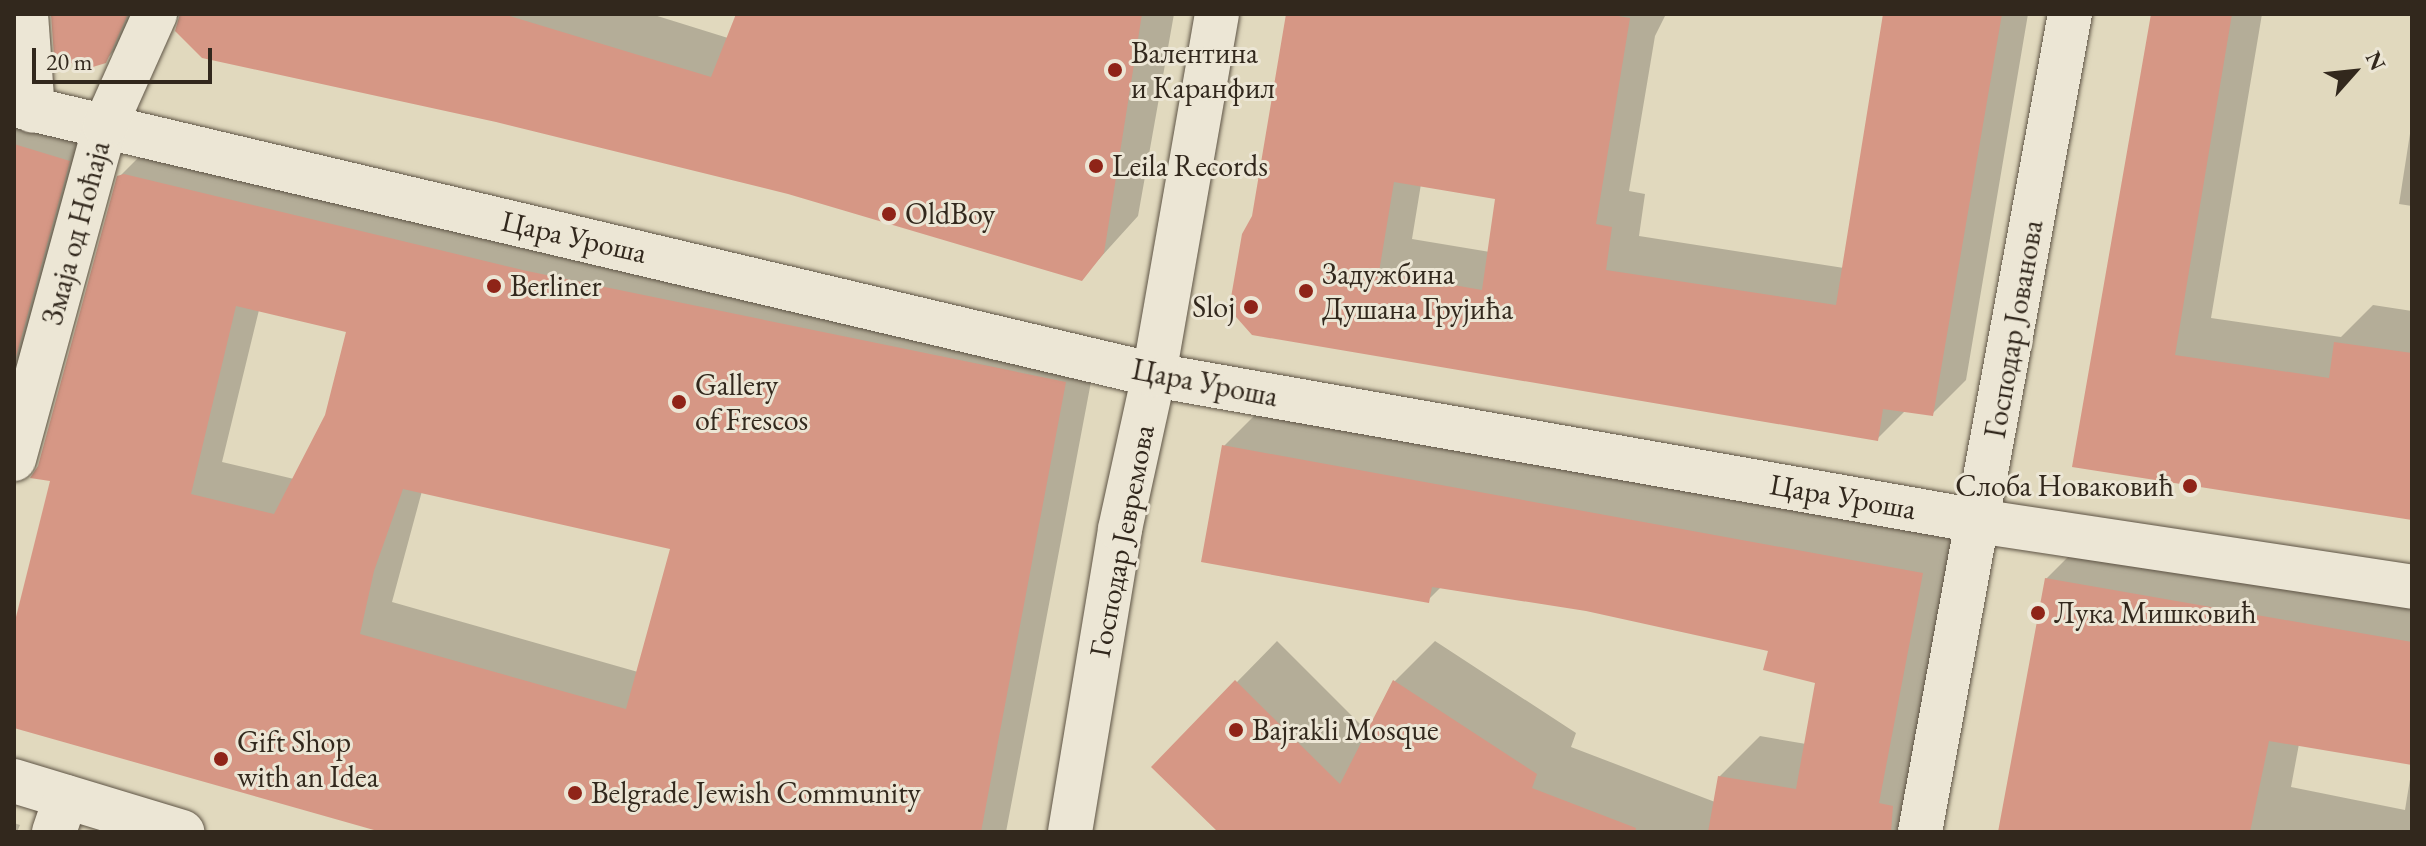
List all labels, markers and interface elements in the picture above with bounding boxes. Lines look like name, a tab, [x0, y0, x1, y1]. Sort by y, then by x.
scale bar	[36, 32, 216, 82]
north arrow	[2314, 32, 2394, 112]
place label: Валентина и Каранфил	[1131, 35, 1275, 106]
text: 20 m	[46, 46, 93, 77]
text: N	[2359, 46, 2393, 75]
marker: Валентина и Каранфил	[1106, 61, 1124, 79]
street label: Змаја од Ноћаја	[34, 137, 118, 329]
place label: Leila Records	[1112, 148, 1268, 184]
marker: Leila Records	[1087, 157, 1105, 175]
place label: OldBoy	[905, 196, 995, 232]
street label: Цара Уроша	[498, 203, 650, 271]
marker: OldBoy	[880, 205, 898, 223]
street label: Господар Јованова	[1977, 217, 2051, 441]
place label: Задужбина Душана Грујића	[1322, 256, 1513, 326]
place label: Berliner	[510, 268, 601, 304]
marker: Berliner	[485, 277, 503, 295]
marker: Задужбина Душана Грујића	[1297, 282, 1315, 300]
place label: Sloj	[1192, 289, 1235, 325]
marker: Sloj	[1242, 298, 1260, 316]
street label: Цара Уроша	[1129, 351, 1281, 415]
place label: Gallery of Frescos	[695, 367, 808, 438]
marker: Gallery of Frescos	[670, 393, 688, 411]
street label: Господар Јевремова	[1082, 422, 1162, 660]
street label: Цара Уроша	[1767, 466, 1919, 528]
place label: Слоба Новаковић	[1955, 468, 2174, 504]
marker: Слоба Новаковић	[2181, 477, 2199, 495]
place label: Лука Мишковић	[2054, 595, 2257, 631]
marker: Лука Мишковић	[2029, 604, 2047, 622]
place label: Bajrakli Mosque	[1252, 712, 1439, 748]
marker: Bajrakli Mosque	[1227, 721, 1245, 739]
place label: Gift Shop with an Idea	[237, 724, 379, 794]
marker: Gift Shop with an Idea	[212, 750, 230, 768]
place label: Belgrade Jewish Community	[591, 775, 921, 811]
marker: Belgrade Jewish Community	[566, 784, 584, 802]

